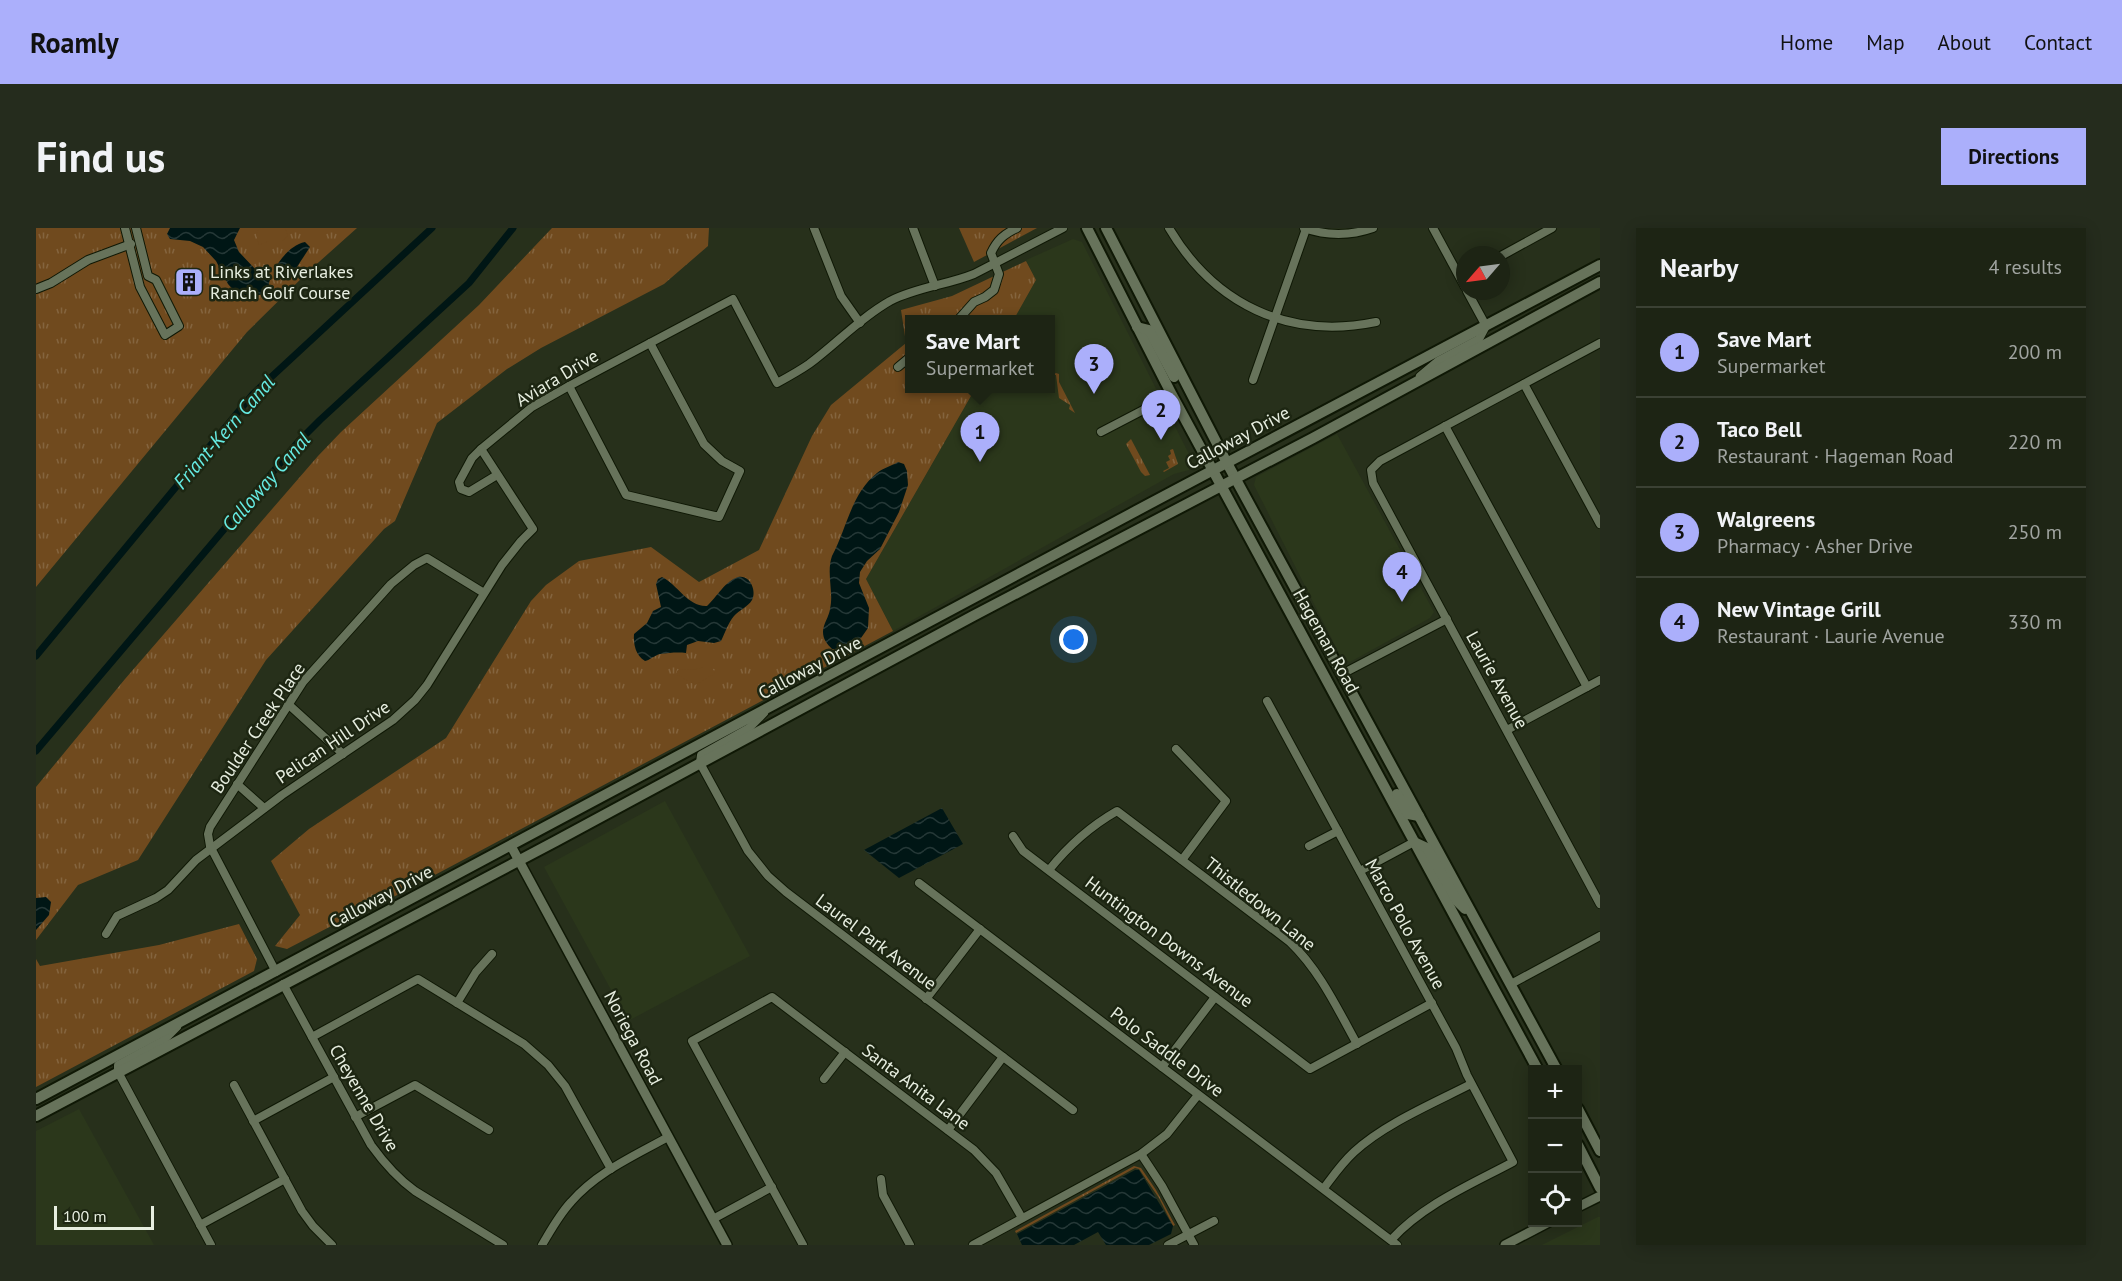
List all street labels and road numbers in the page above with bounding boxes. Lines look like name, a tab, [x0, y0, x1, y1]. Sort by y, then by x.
street label: Aviara Drive	[511, 344, 602, 411]
street label: Calloway Drive	[1182, 401, 1293, 474]
street label: Hageman Road	[1288, 584, 1365, 697]
street label: Laurie Avenue	[1461, 627, 1534, 733]
street label: Calloway Drive	[754, 631, 865, 704]
street label: Boulder Creek Place	[205, 658, 310, 798]
street label: Pelican Hill Drive	[271, 695, 394, 788]
street label: Thistledown Lane	[1200, 852, 1321, 956]
street label: Marco Polo Avenue	[1360, 854, 1451, 993]
street label: Calloway Drive	[325, 860, 436, 933]
street label: Huntington Downs Avenue	[1081, 871, 1258, 1012]
street label: Laurel Park Avenue	[811, 889, 941, 995]
street label: Noriega Road	[599, 987, 668, 1089]
street label: Polo Saddle Drive	[1106, 1001, 1229, 1102]
street label: Santa Anita Lane	[858, 1038, 975, 1135]
street label: Cheyenne Drive	[324, 1040, 404, 1156]

